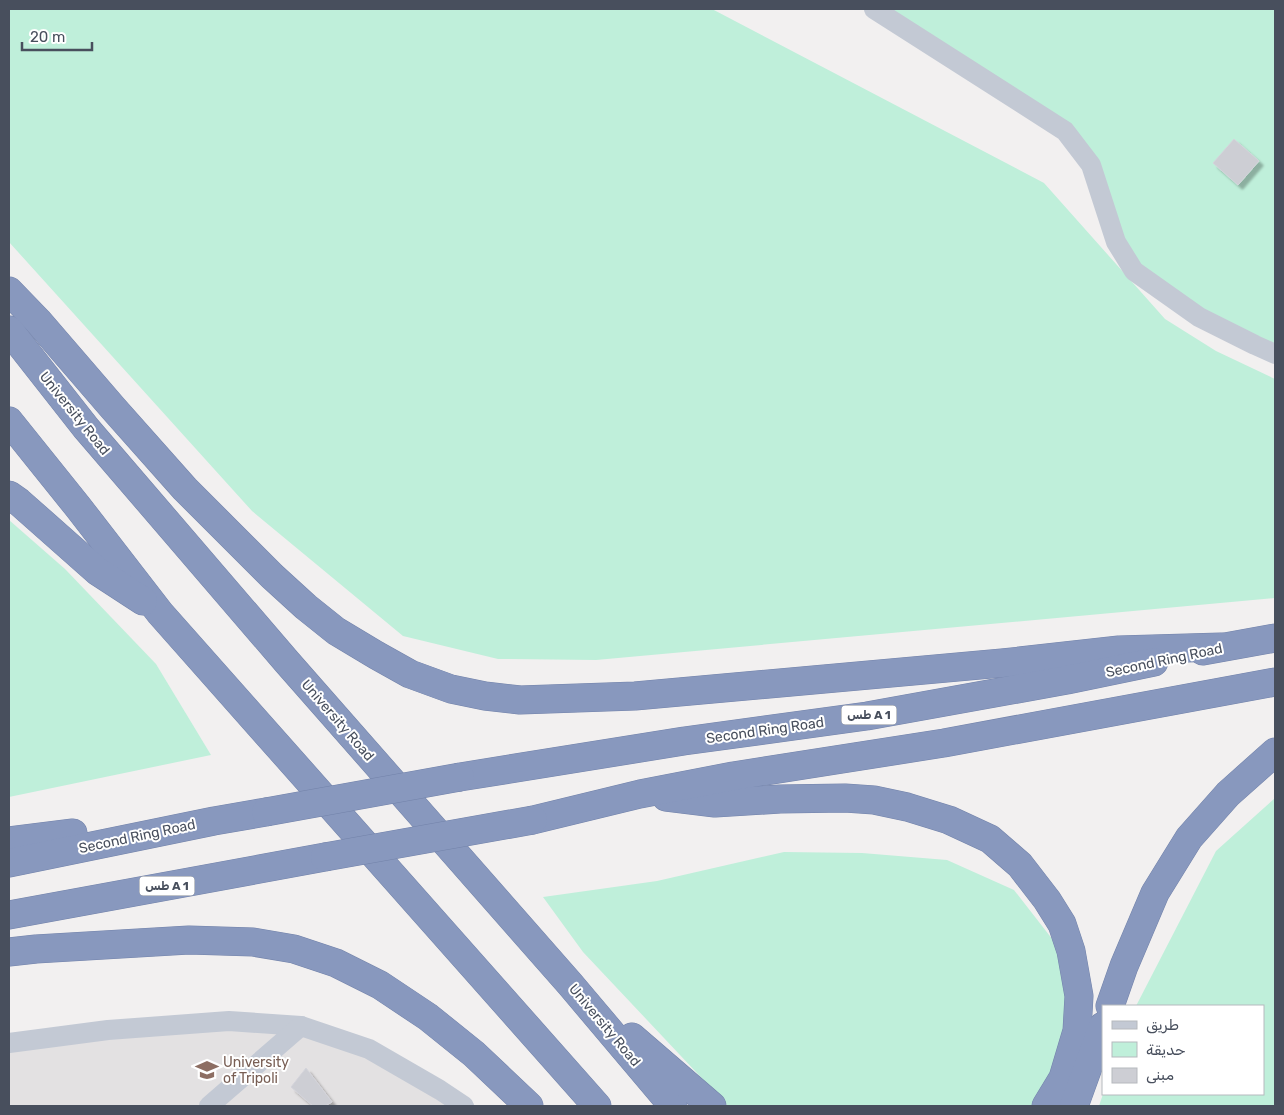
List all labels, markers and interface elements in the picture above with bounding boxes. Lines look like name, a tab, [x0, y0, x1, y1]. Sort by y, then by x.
scale bar	[22, 20, 92, 52]
text: 20 m	[30, 28, 65, 46]
street label: University Road	[36, 368, 113, 458]
street label: Second Ring Road	[1104, 640, 1224, 681]
street label: University Road	[298, 676, 378, 765]
road number: طس A 1	[842, 706, 896, 724]
street label: Second Ring Road	[705, 714, 825, 747]
street label: Second Ring Road	[77, 816, 197, 857]
road number: طس A 1	[140, 876, 194, 896]
street label: University Road	[565, 981, 644, 1070]
legend	[1102, 1005, 1264, 1095]
text: طريق	[1146, 1016, 1179, 1034]
text: حديقة	[1146, 1041, 1186, 1059]
place label: University of Tripoli	[223, 1054, 289, 1087]
school or university icon: University of Tripoli	[194, 1057, 220, 1083]
text: مبنى	[1146, 1066, 1174, 1084]

